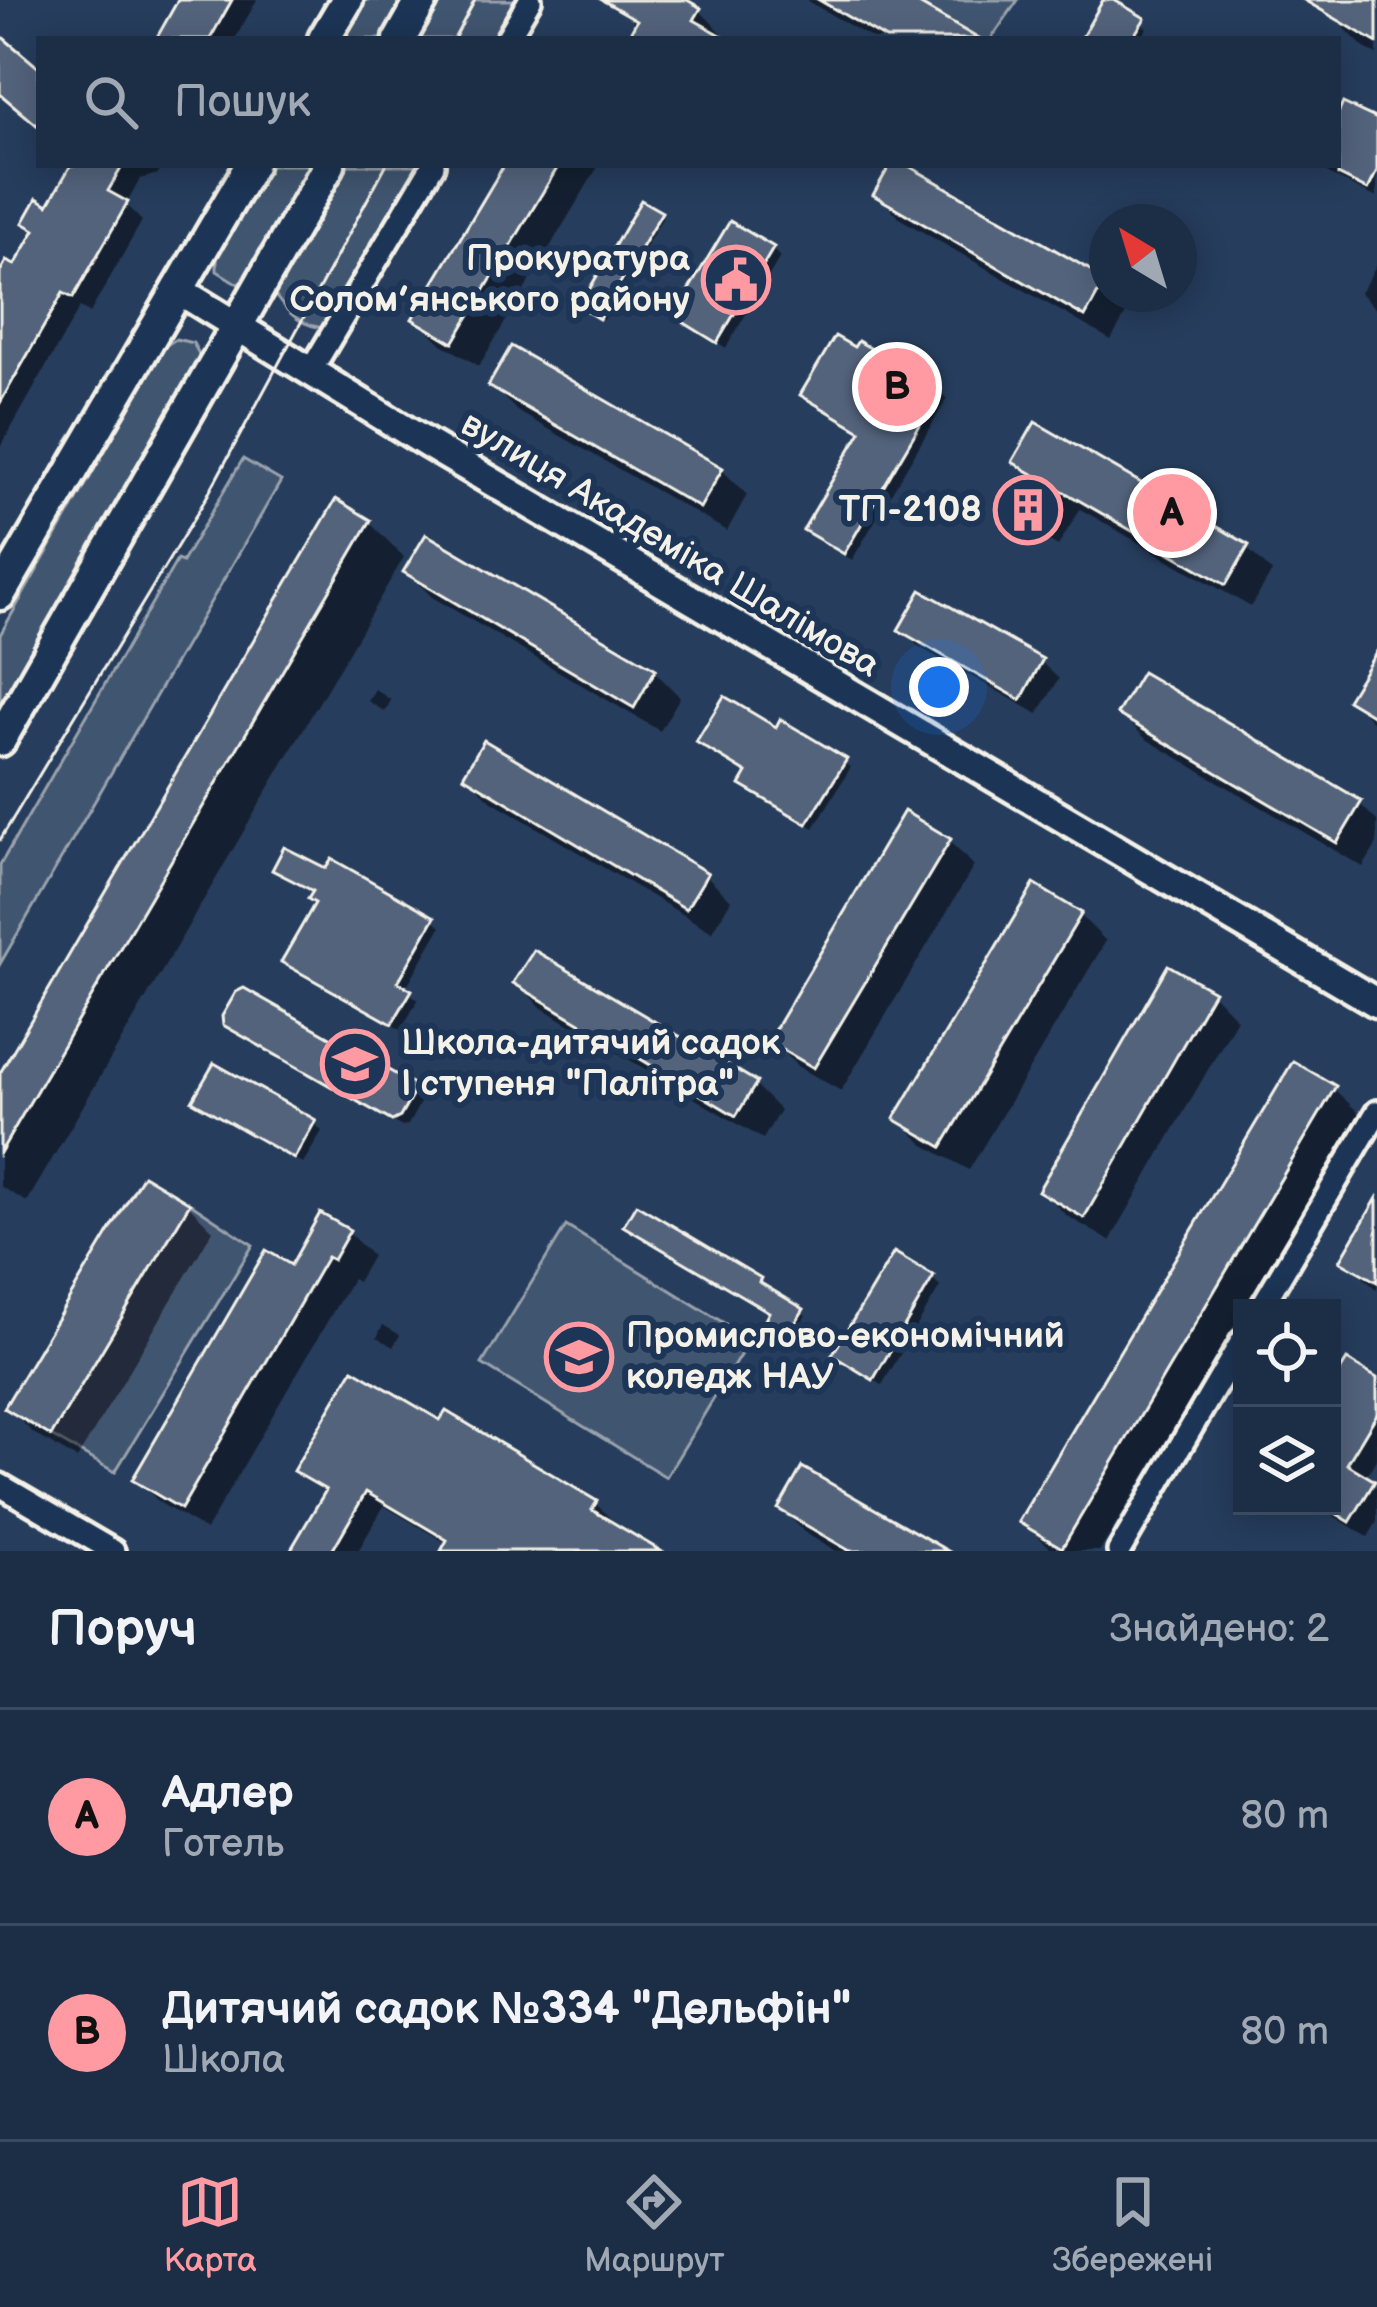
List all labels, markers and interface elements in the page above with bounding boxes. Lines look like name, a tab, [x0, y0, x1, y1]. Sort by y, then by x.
search box	[36, 36, 1341, 168]
icon: search	[78, 69, 144, 135]
text: Пошук	[174, 75, 311, 130]
north arrow	[1089, 204, 1197, 312]
place label: Прокуратура Солом’янського району	[290, 238, 691, 322]
public building icon: Прокуратура Солом’янського району	[701, 245, 771, 315]
pin: B	[858, 342, 936, 432]
street label: вулиця Академіка Шалімова	[453, 403, 887, 687]
pin: A	[1133, 468, 1211, 558]
building icon: ТП-2108	[993, 475, 1063, 545]
place label: ТП-2108	[839, 489, 982, 532]
your location	[909, 657, 969, 717]
place label: Школа-дитячий садок І ступеня "Палітра"	[401, 1022, 781, 1106]
school or university icon: Школа-дитячий садок І ступеня "Палітра"	[320, 1029, 390, 1099]
map controls	[1233, 1299, 1341, 1515]
button: locate	[1233, 1299, 1341, 1407]
place label: Промислово-економічний коледж НАУ	[626, 1315, 1065, 1399]
school or university icon: Промислово-економічний коледж НАУ	[544, 1322, 614, 1392]
button: layers	[1233, 1407, 1341, 1515]
text: Поруч	[48, 1599, 197, 1660]
text: Знайдено: 2	[1109, 1606, 1329, 1653]
text: Адлер	[162, 1766, 294, 1821]
text: A	[75, 1793, 99, 1840]
text: 80 m	[1241, 1793, 1329, 1840]
text: Готель	[162, 1821, 284, 1868]
text: Дитячий садок №334 "Дельфін"	[162, 1982, 851, 2037]
text: B	[73, 2009, 101, 2056]
text: 80 m	[1241, 2009, 1329, 2056]
text: Школа	[162, 2037, 285, 2084]
tab: Карта	[164, 2169, 257, 2281]
tab: Маршрут	[584, 2169, 725, 2281]
tab: Збережені	[1052, 2169, 1213, 2281]

